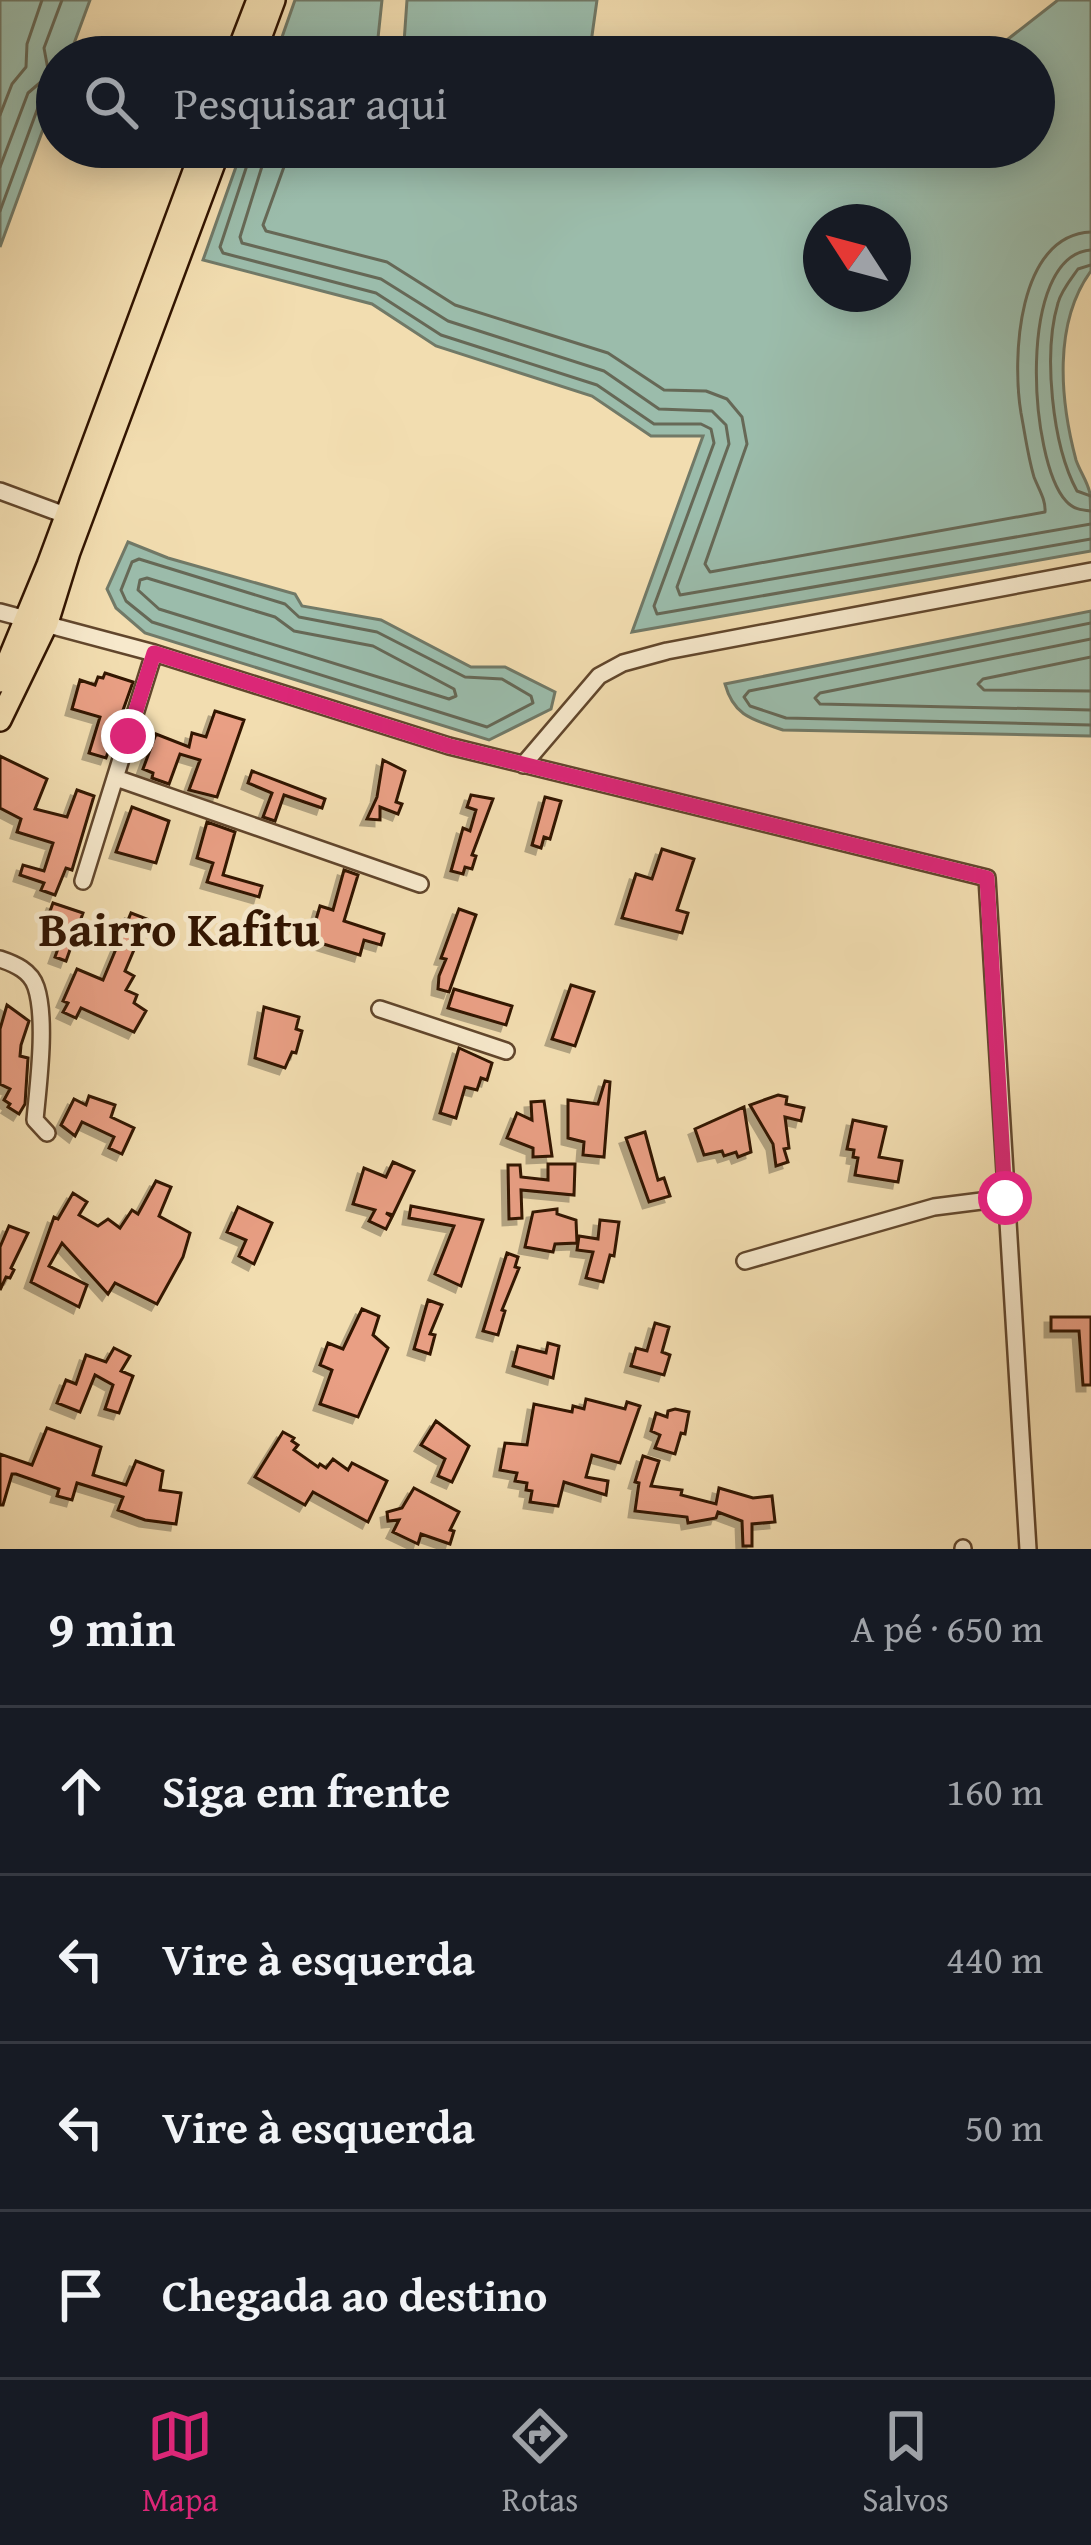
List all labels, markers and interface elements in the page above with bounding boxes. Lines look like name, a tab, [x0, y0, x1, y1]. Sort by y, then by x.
search box	[36, 36, 1055, 168]
icon: search	[78, 69, 144, 135]
text: Pesquisar aqui	[174, 70, 447, 135]
north arrow	[803, 204, 911, 312]
route end	[101, 709, 155, 763]
district label: Bairro Kafitu	[39, 893, 320, 964]
route start	[978, 1171, 1032, 1225]
text: 9 min	[48, 1590, 175, 1665]
text: A pé · 650 m	[851, 1599, 1043, 1656]
icon: ahead	[48, 1758, 114, 1824]
text: Siga em frente	[162, 1758, 450, 1823]
text: 160 m	[946, 1762, 1043, 1819]
icon: left	[48, 1926, 114, 1992]
text: Vire à esquerda	[162, 1926, 475, 1991]
text: 440 m	[946, 1930, 1043, 1987]
icon: left	[48, 2094, 114, 2160]
text: Vire à esquerda	[162, 2094, 475, 2159]
text: 50 m	[965, 2098, 1043, 2155]
icon: arrive	[48, 2262, 114, 2328]
text: Chegada ao destino	[162, 2262, 547, 2327]
tab: Mapa	[142, 2403, 218, 2523]
tab: Rotas	[502, 2403, 578, 2523]
tab: Salvos	[862, 2403, 949, 2523]

